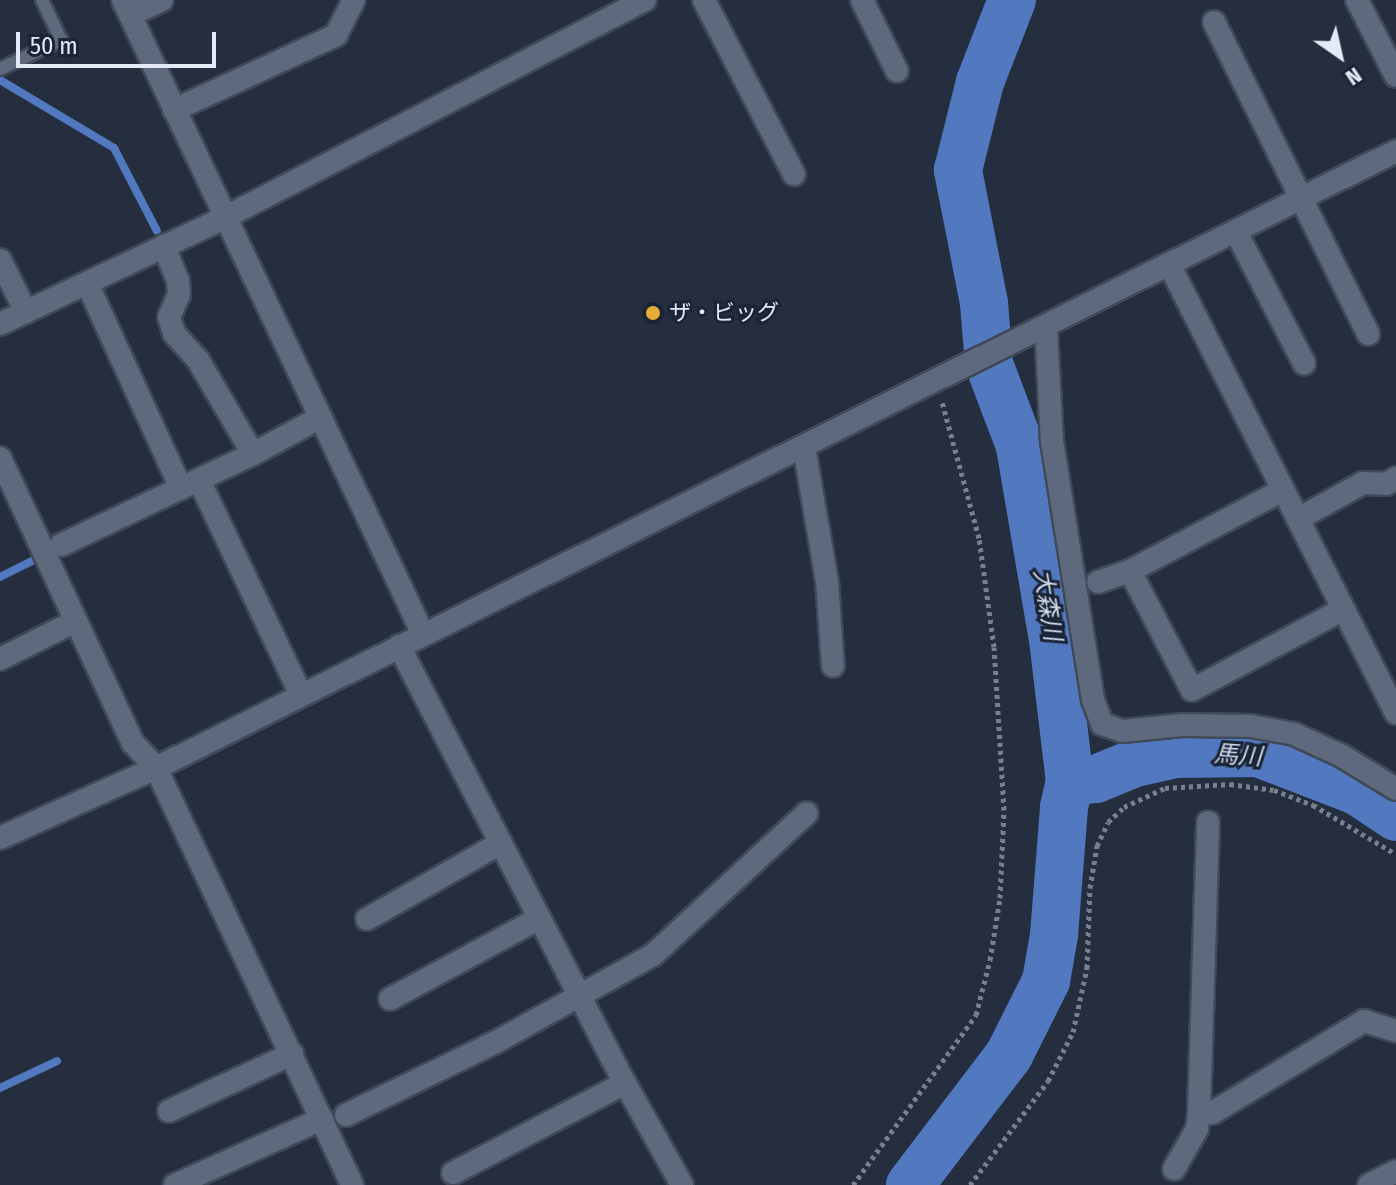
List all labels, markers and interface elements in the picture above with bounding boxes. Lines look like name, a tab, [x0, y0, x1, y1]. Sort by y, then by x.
scale bar	[20, 16, 220, 66]
north arrow	[1300, 16, 1380, 96]
text: 50 m	[30, 32, 78, 60]
text: N	[1341, 61, 1367, 91]
place label: ザ・ビッグ	[669, 300, 779, 326]
marker: ザ・ビッグ	[644, 304, 662, 322]
water label: 大森川	[1027, 567, 1067, 643]
water label: 馬川	[1213, 740, 1263, 772]

